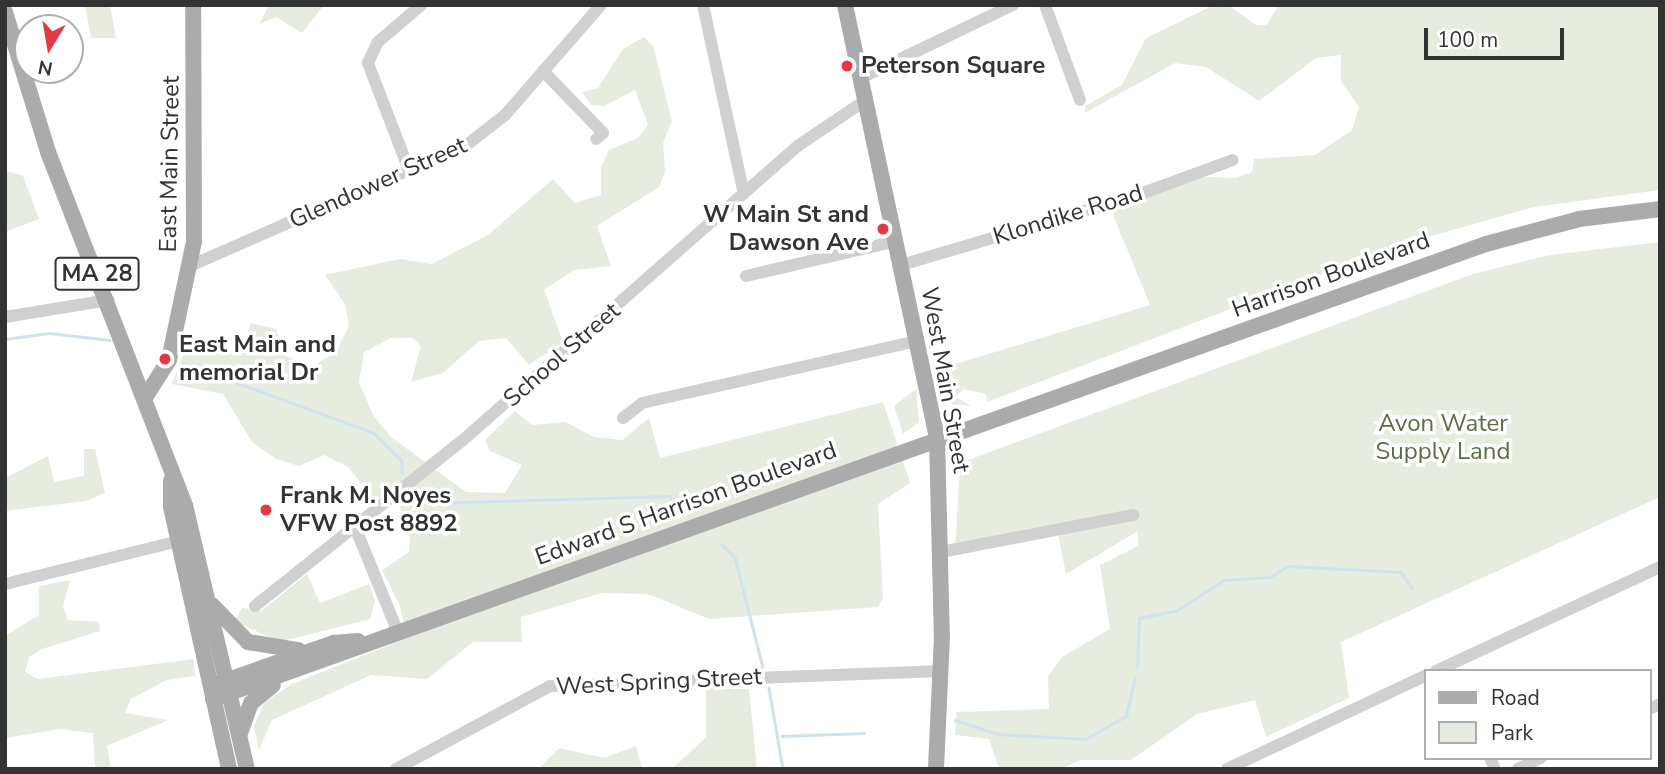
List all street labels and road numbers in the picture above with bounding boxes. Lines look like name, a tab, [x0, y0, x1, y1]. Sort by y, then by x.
street label: East Main Street	[154, 75, 186, 253]
street label: Glendower Street	[285, 131, 471, 235]
street label: Klondike Road	[990, 179, 1146, 251]
street label: Harrison Boulevard	[1228, 226, 1434, 324]
road number: MA 28	[53, 255, 141, 294]
street label: West Main Street	[915, 285, 975, 475]
street label: School Street	[498, 297, 626, 413]
street label: Edward S Harrison Boulevard	[531, 436, 841, 572]
street label: West Spring Street	[555, 662, 763, 702]

